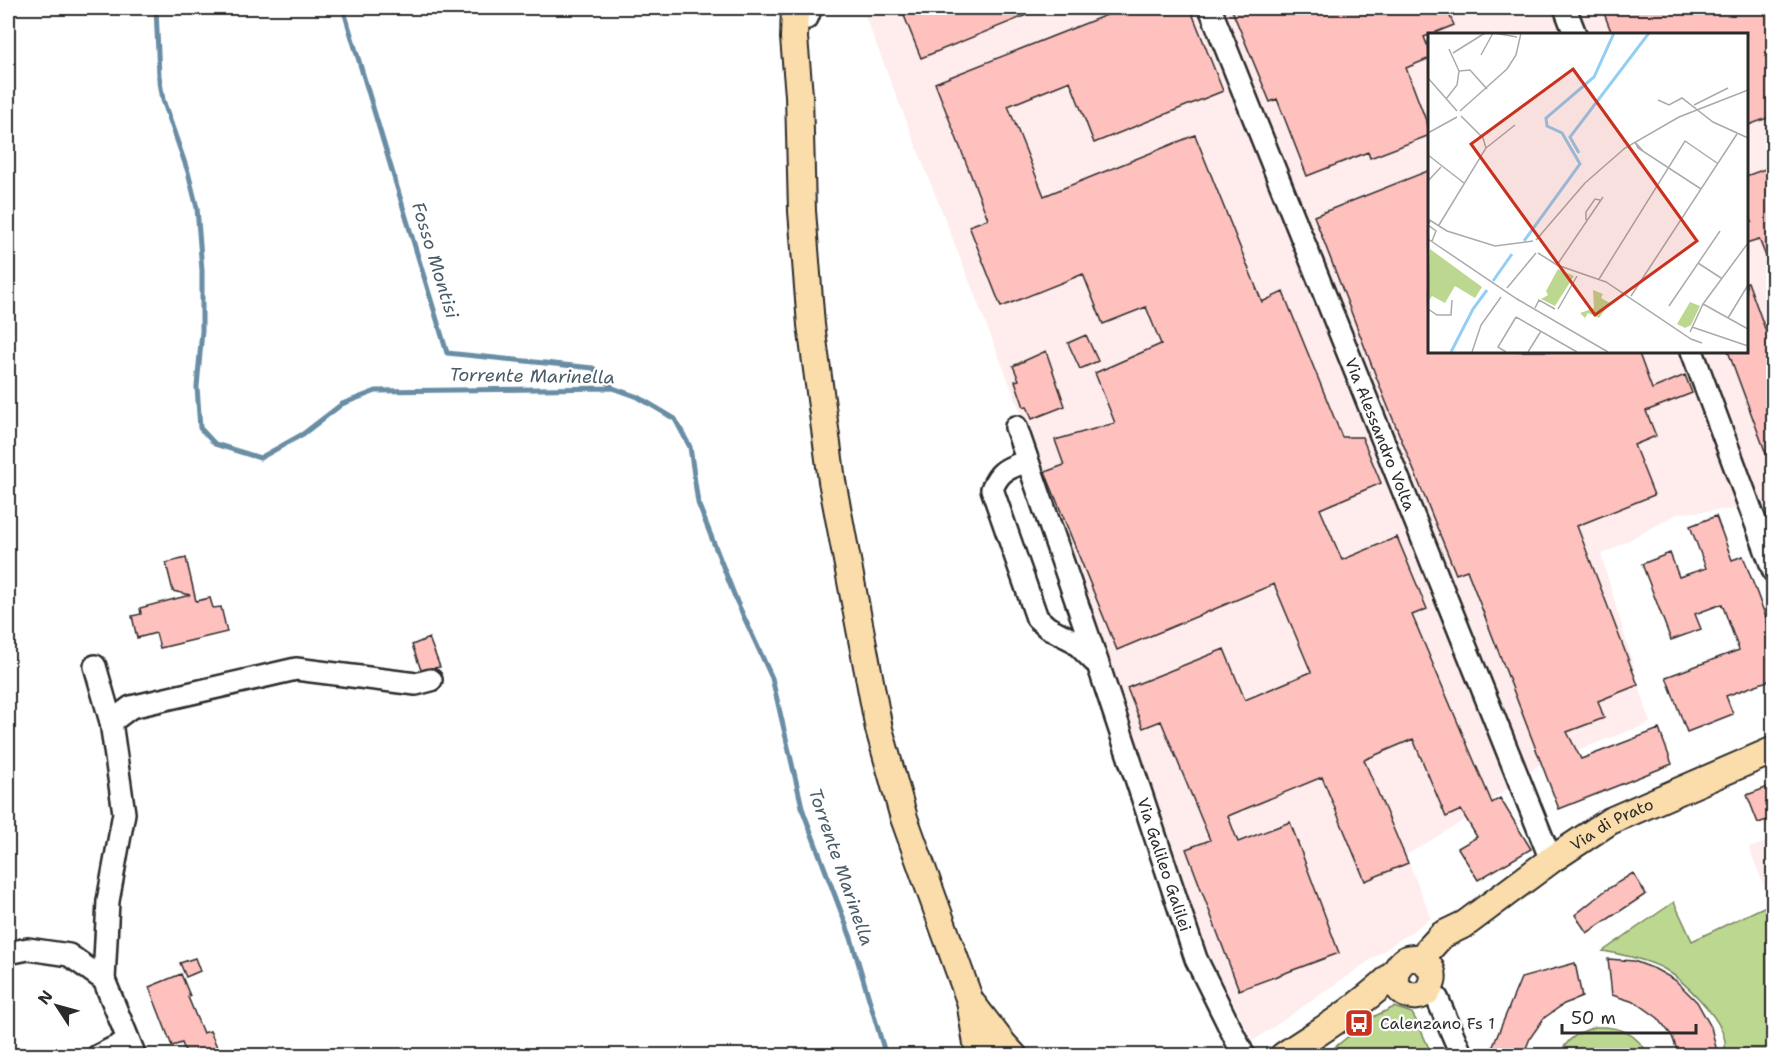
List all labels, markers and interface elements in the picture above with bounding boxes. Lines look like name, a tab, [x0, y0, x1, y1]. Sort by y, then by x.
inset map	[1428, 33, 1748, 352]
water label: Fosso Montisi	[406, 199, 464, 322]
street label: Via Alessandro Volta	[1340, 355, 1420, 514]
water label: Torrente Marinella	[449, 363, 615, 389]
water label: Torrente Marinella	[803, 785, 879, 949]
street label: Via di Prato	[1566, 794, 1657, 856]
street label: Via Galileo Galilei	[1132, 795, 1196, 934]
north arrow	[27, 976, 87, 1036]
text: N	[33, 986, 57, 1009]
scale bar	[1562, 997, 1696, 1035]
text: 50 m	[1571, 1006, 1616, 1030]
bus stop icon: Calenzano Fs 1	[1343, 1007, 1375, 1039]
place label: Calenzano Fs 1	[1380, 1013, 1495, 1034]

